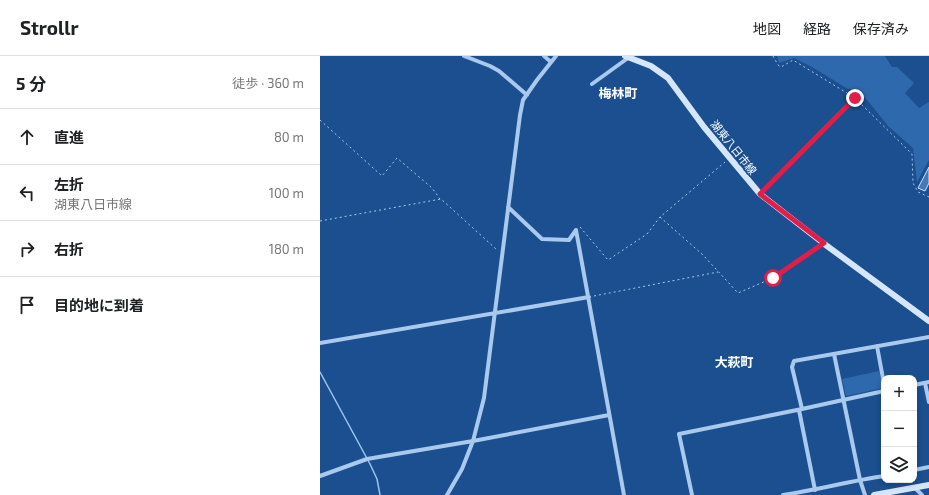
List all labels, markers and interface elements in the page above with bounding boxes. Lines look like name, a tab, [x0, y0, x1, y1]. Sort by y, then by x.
text: Strollr	[20, 16, 79, 39]
text: 地図	[753, 20, 781, 37]
text: 経路	[803, 20, 831, 37]
text: 保存済み	[853, 20, 909, 37]
text: 5 分	[16, 73, 46, 93]
text: 徒歩 · 360 m	[232, 75, 304, 91]
district label: 梅林町	[598, 85, 638, 101]
route end	[846, 89, 864, 107]
street label: 湖東八日市線	[708, 117, 760, 177]
icon: ahead	[16, 126, 38, 148]
text: 直進	[54, 128, 84, 146]
text: 80 m	[274, 129, 304, 145]
text: 左折	[54, 175, 84, 193]
icon: left	[16, 182, 38, 204]
text: 100 m	[269, 185, 304, 201]
text: 湖東八日市線	[54, 196, 132, 212]
icon: right	[16, 238, 38, 260]
text: 右折	[54, 240, 84, 258]
text: 180 m	[269, 241, 304, 257]
route start	[764, 269, 782, 287]
icon: arrive	[16, 294, 38, 316]
text: 目的地に到着	[54, 296, 144, 314]
district label: 大萩町	[714, 354, 754, 370]
map controls	[881, 375, 917, 483]
button: +	[881, 375, 917, 411]
button: −	[881, 411, 917, 447]
button: layers	[881, 447, 917, 483]

